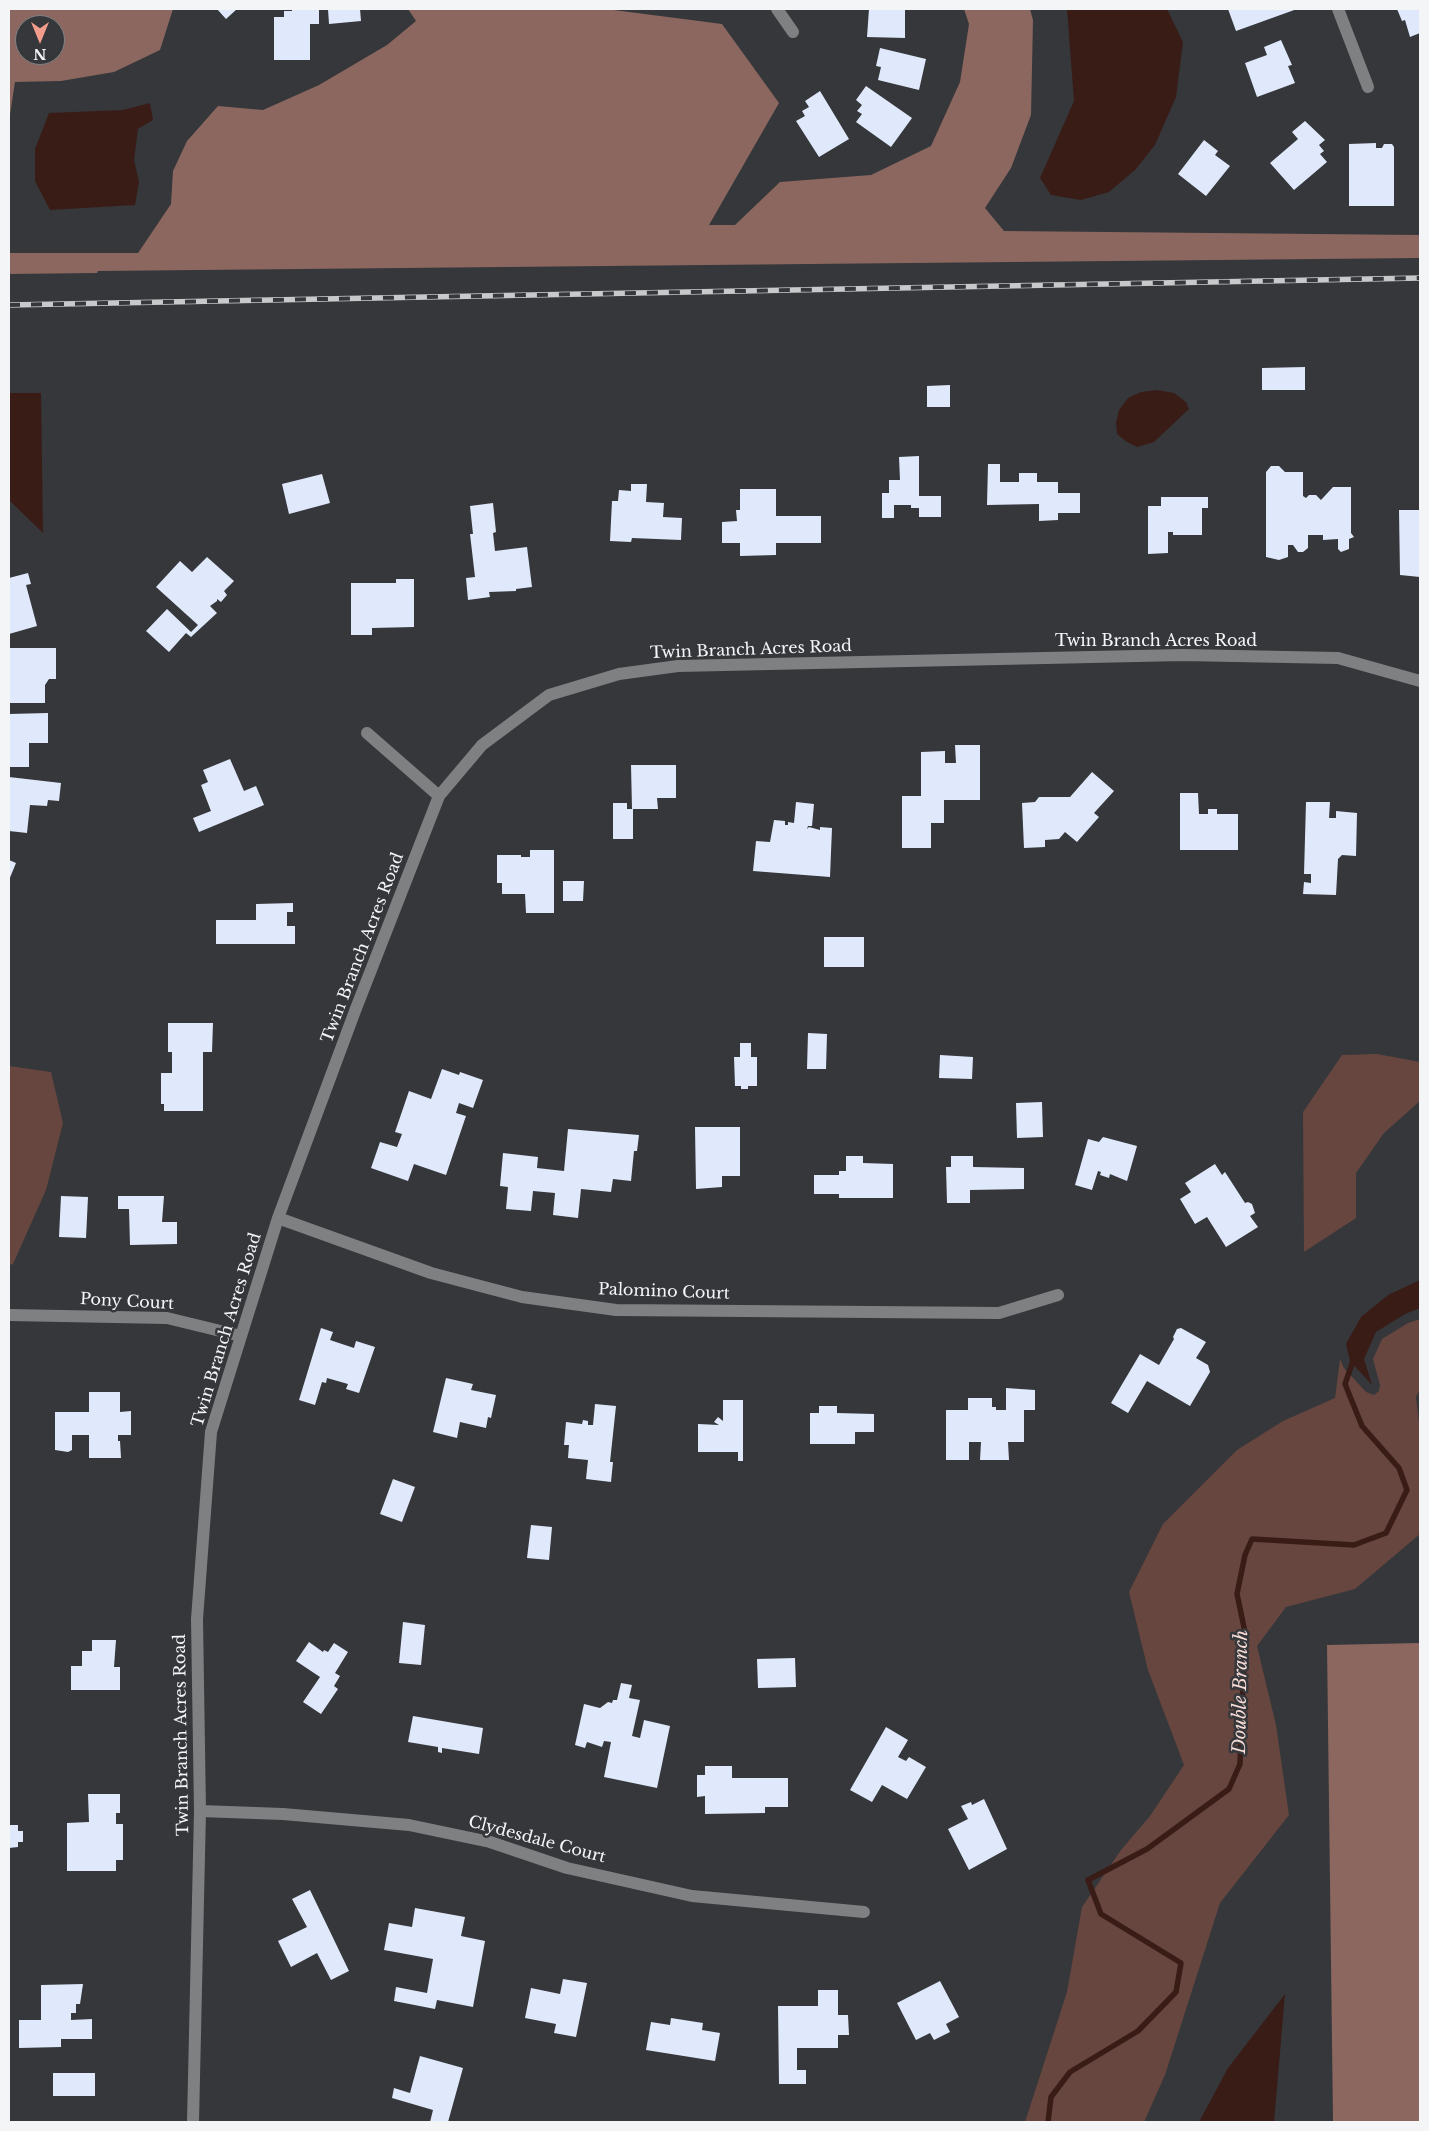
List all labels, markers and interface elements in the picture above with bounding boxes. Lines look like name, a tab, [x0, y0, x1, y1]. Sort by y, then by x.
north arrow	[15, 15, 65, 65]
text: N	[33, 45, 47, 63]
street label: Twin Branch Acres Road	[1055, 631, 1257, 651]
street label: Twin Branch Acres Road	[650, 637, 852, 663]
street label: Twin Branch Acres Road	[318, 850, 408, 1046]
street label: Twin Branch Acres Road	[188, 1231, 266, 1429]
street label: Palomino Court	[598, 1280, 730, 1304]
street label: Pony Court	[79, 1290, 175, 1314]
water label: Double Branch	[1229, 1630, 1253, 1754]
street label: Twin Branch Acres Road	[171, 1634, 193, 1836]
street label: Clydesdale Court	[466, 1812, 608, 1868]

